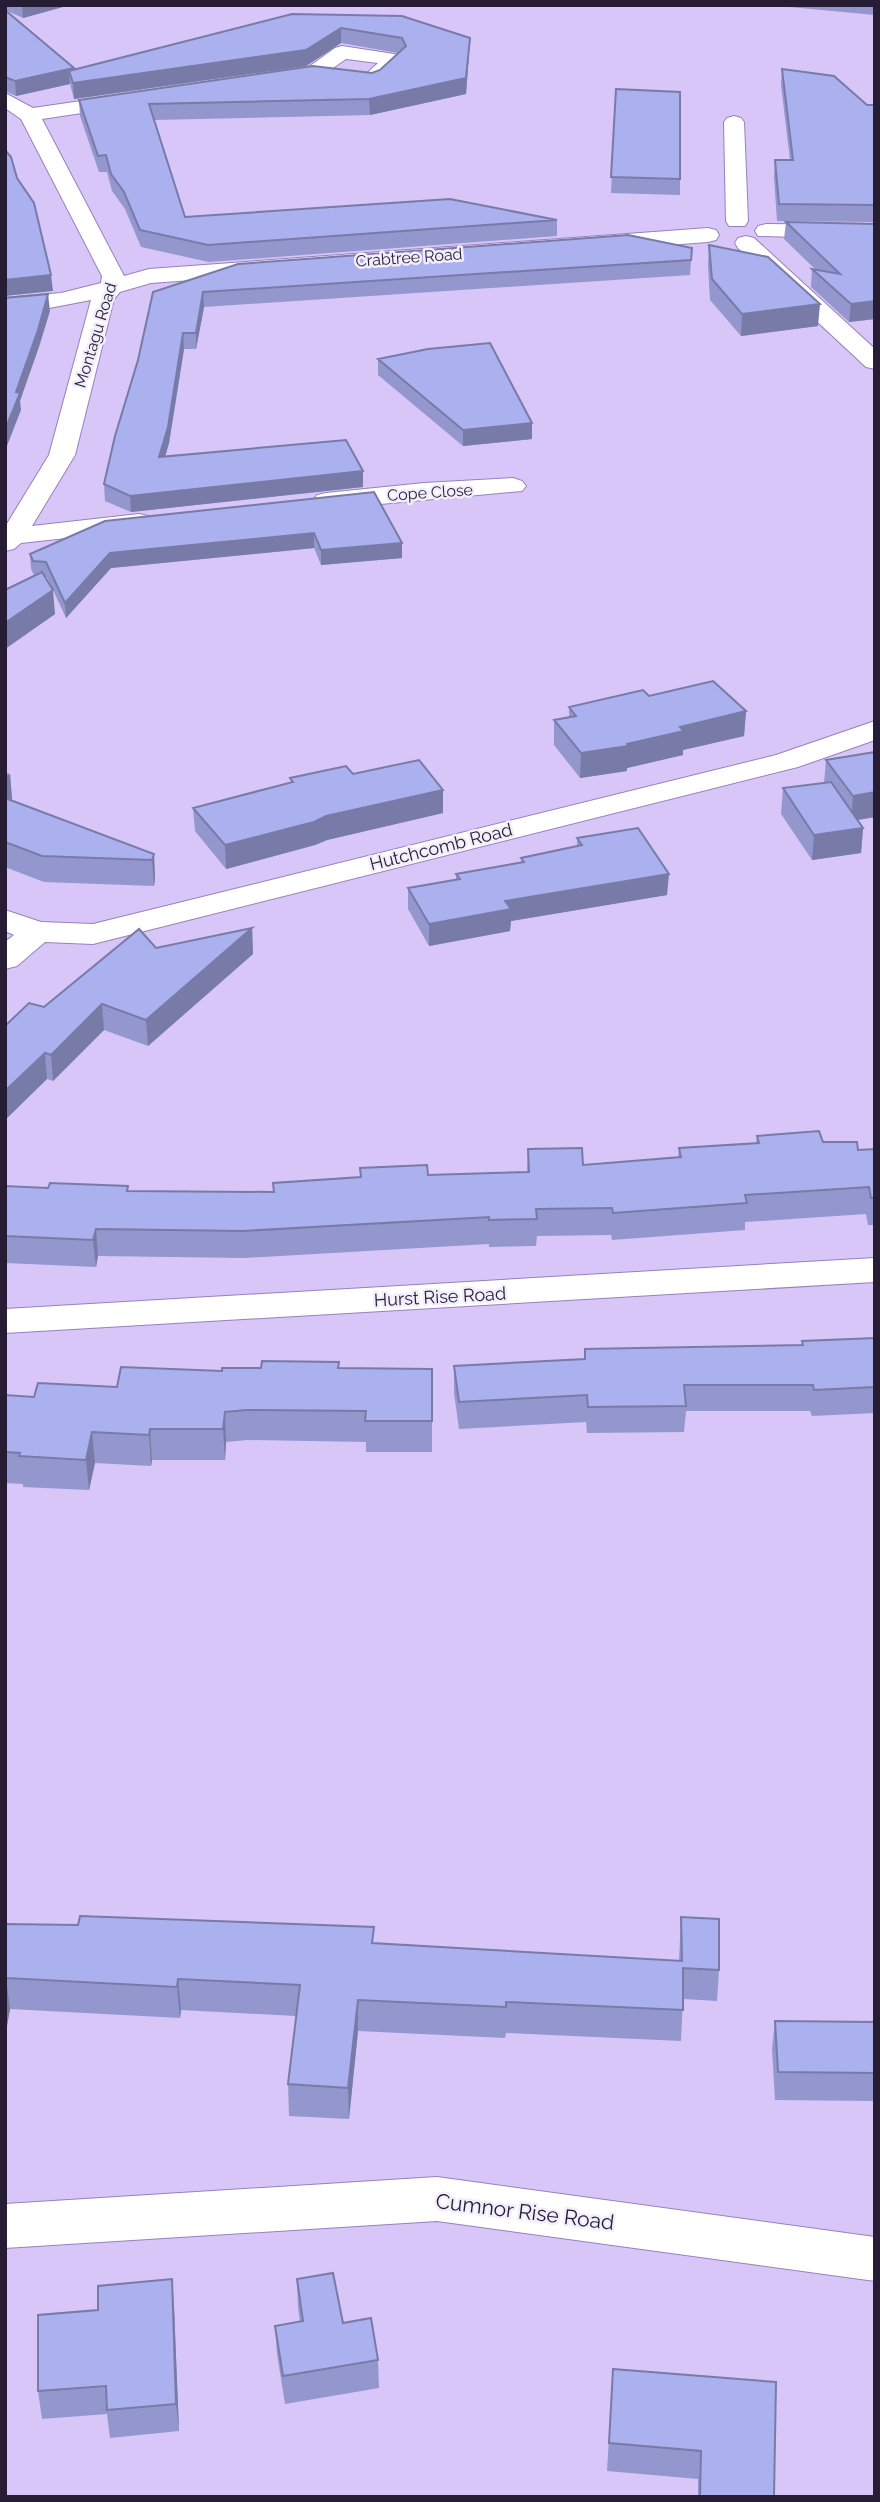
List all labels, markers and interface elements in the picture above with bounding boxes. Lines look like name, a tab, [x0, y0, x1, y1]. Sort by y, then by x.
street label: Crabtree Road	[355, 244, 463, 271]
street label: Montagu Road	[71, 280, 120, 390]
street label: Cope Close	[387, 480, 473, 505]
street label: Hutchcomb Road	[367, 819, 514, 874]
street label: Hurst Rise Road	[373, 1283, 507, 1310]
street label: Cumnor Rise Road	[434, 2188, 616, 2235]

